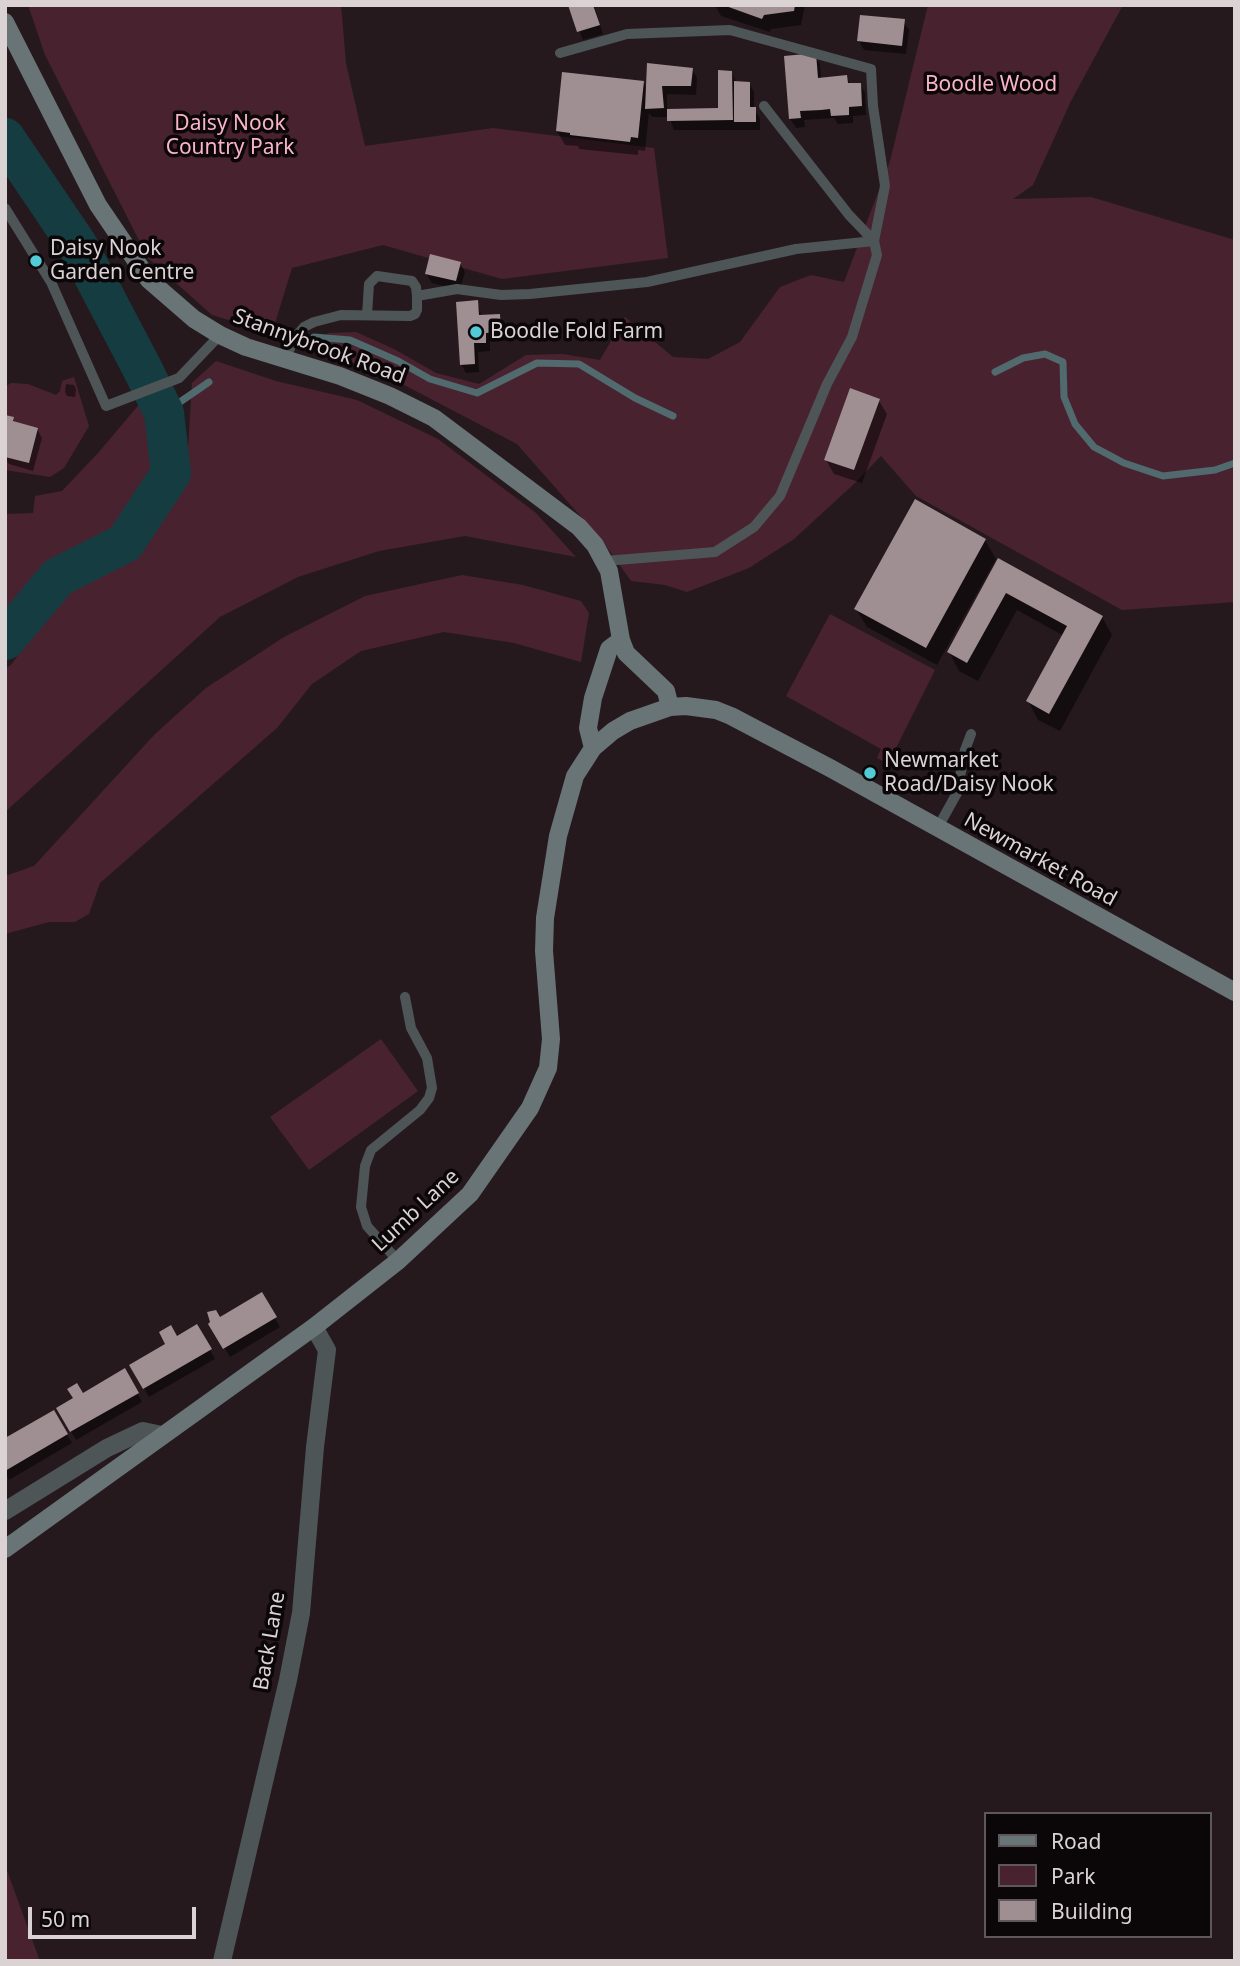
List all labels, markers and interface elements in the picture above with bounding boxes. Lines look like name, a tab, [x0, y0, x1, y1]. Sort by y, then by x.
park label: Boodle Wood	[925, 72, 1057, 98]
park label: Daisy Nook Country Park	[166, 111, 294, 161]
place label: Daisy Nook Garden Centre	[50, 236, 194, 286]
marker: Daisy Nook Garden Centre	[28, 253, 44, 269]
street label: Stannybrook Road	[230, 304, 408, 390]
place label: Boodle Fold Farm	[490, 319, 663, 345]
marker: Boodle Fold Farm	[468, 324, 484, 340]
place label: Newmarket Road/Daisy Nook	[884, 748, 1054, 798]
marker: Newmarket Road/Daisy Nook	[862, 765, 878, 781]
street label: Newmarket Road	[959, 808, 1121, 912]
street label: Lumb Lane	[367, 1164, 465, 1258]
street label: Back Lane	[249, 1590, 291, 1692]
legend	[984, 1812, 1212, 1938]
text: Road	[1051, 1827, 1101, 1855]
text: Park	[1051, 1862, 1095, 1890]
scale bar	[32, 1892, 200, 1936]
text: Building	[1051, 1897, 1133, 1925]
text: 50 m	[41, 1905, 90, 1933]

